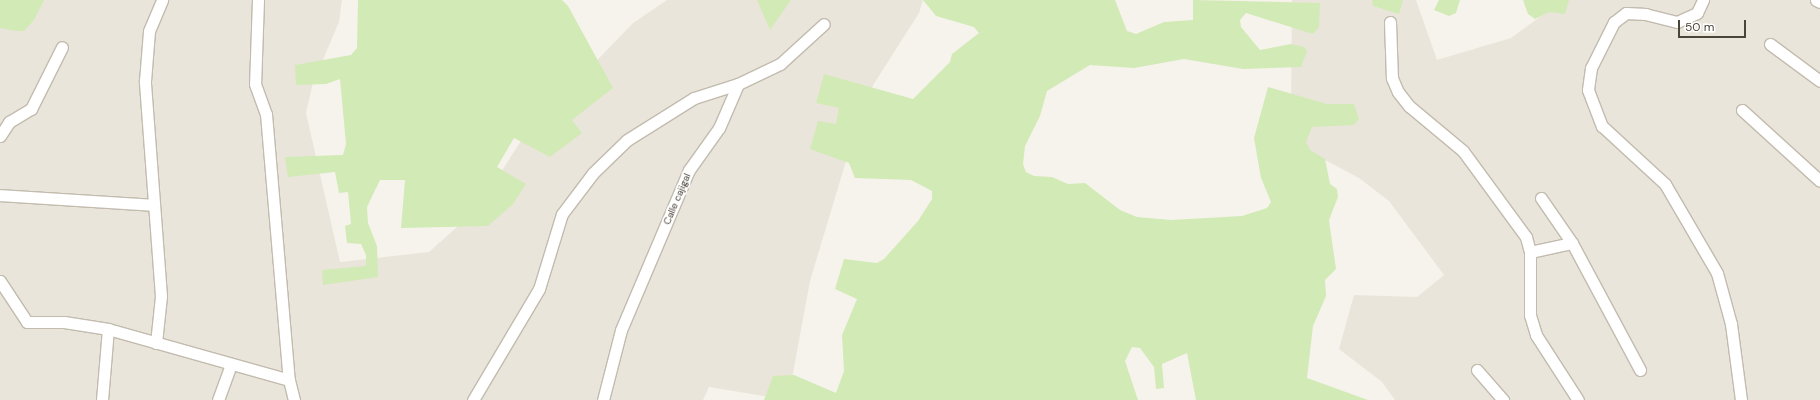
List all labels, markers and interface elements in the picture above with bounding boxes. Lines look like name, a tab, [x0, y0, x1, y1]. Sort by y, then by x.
scale bar	[1680, 12, 1748, 38]
text: 50 m	[1685, 19, 1714, 35]
street label: Calle cajigal	[661, 172, 693, 226]

